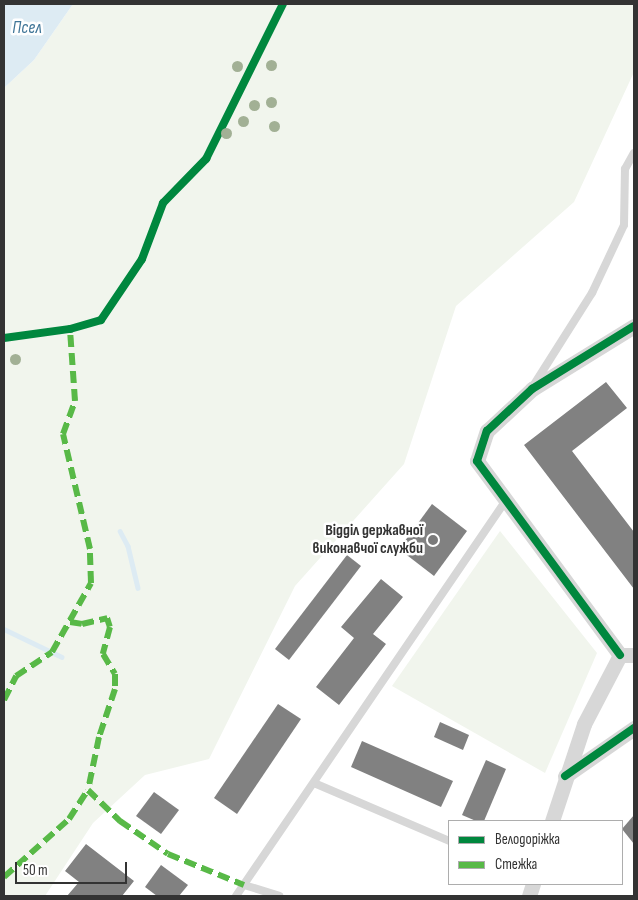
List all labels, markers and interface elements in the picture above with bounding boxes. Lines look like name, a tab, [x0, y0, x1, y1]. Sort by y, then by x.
water label: Псел	[12, 17, 42, 39]
place label: Відділ державної виконавчої служби	[313, 521, 423, 559]
marker: Відділ державної виконавчої служби	[427, 534, 439, 546]
legend	[448, 820, 623, 885]
text: Велодоріжка	[495, 830, 560, 849]
scale bar	[18, 852, 130, 884]
text: Стежка	[495, 855, 537, 874]
text: 50 m	[23, 861, 48, 880]

